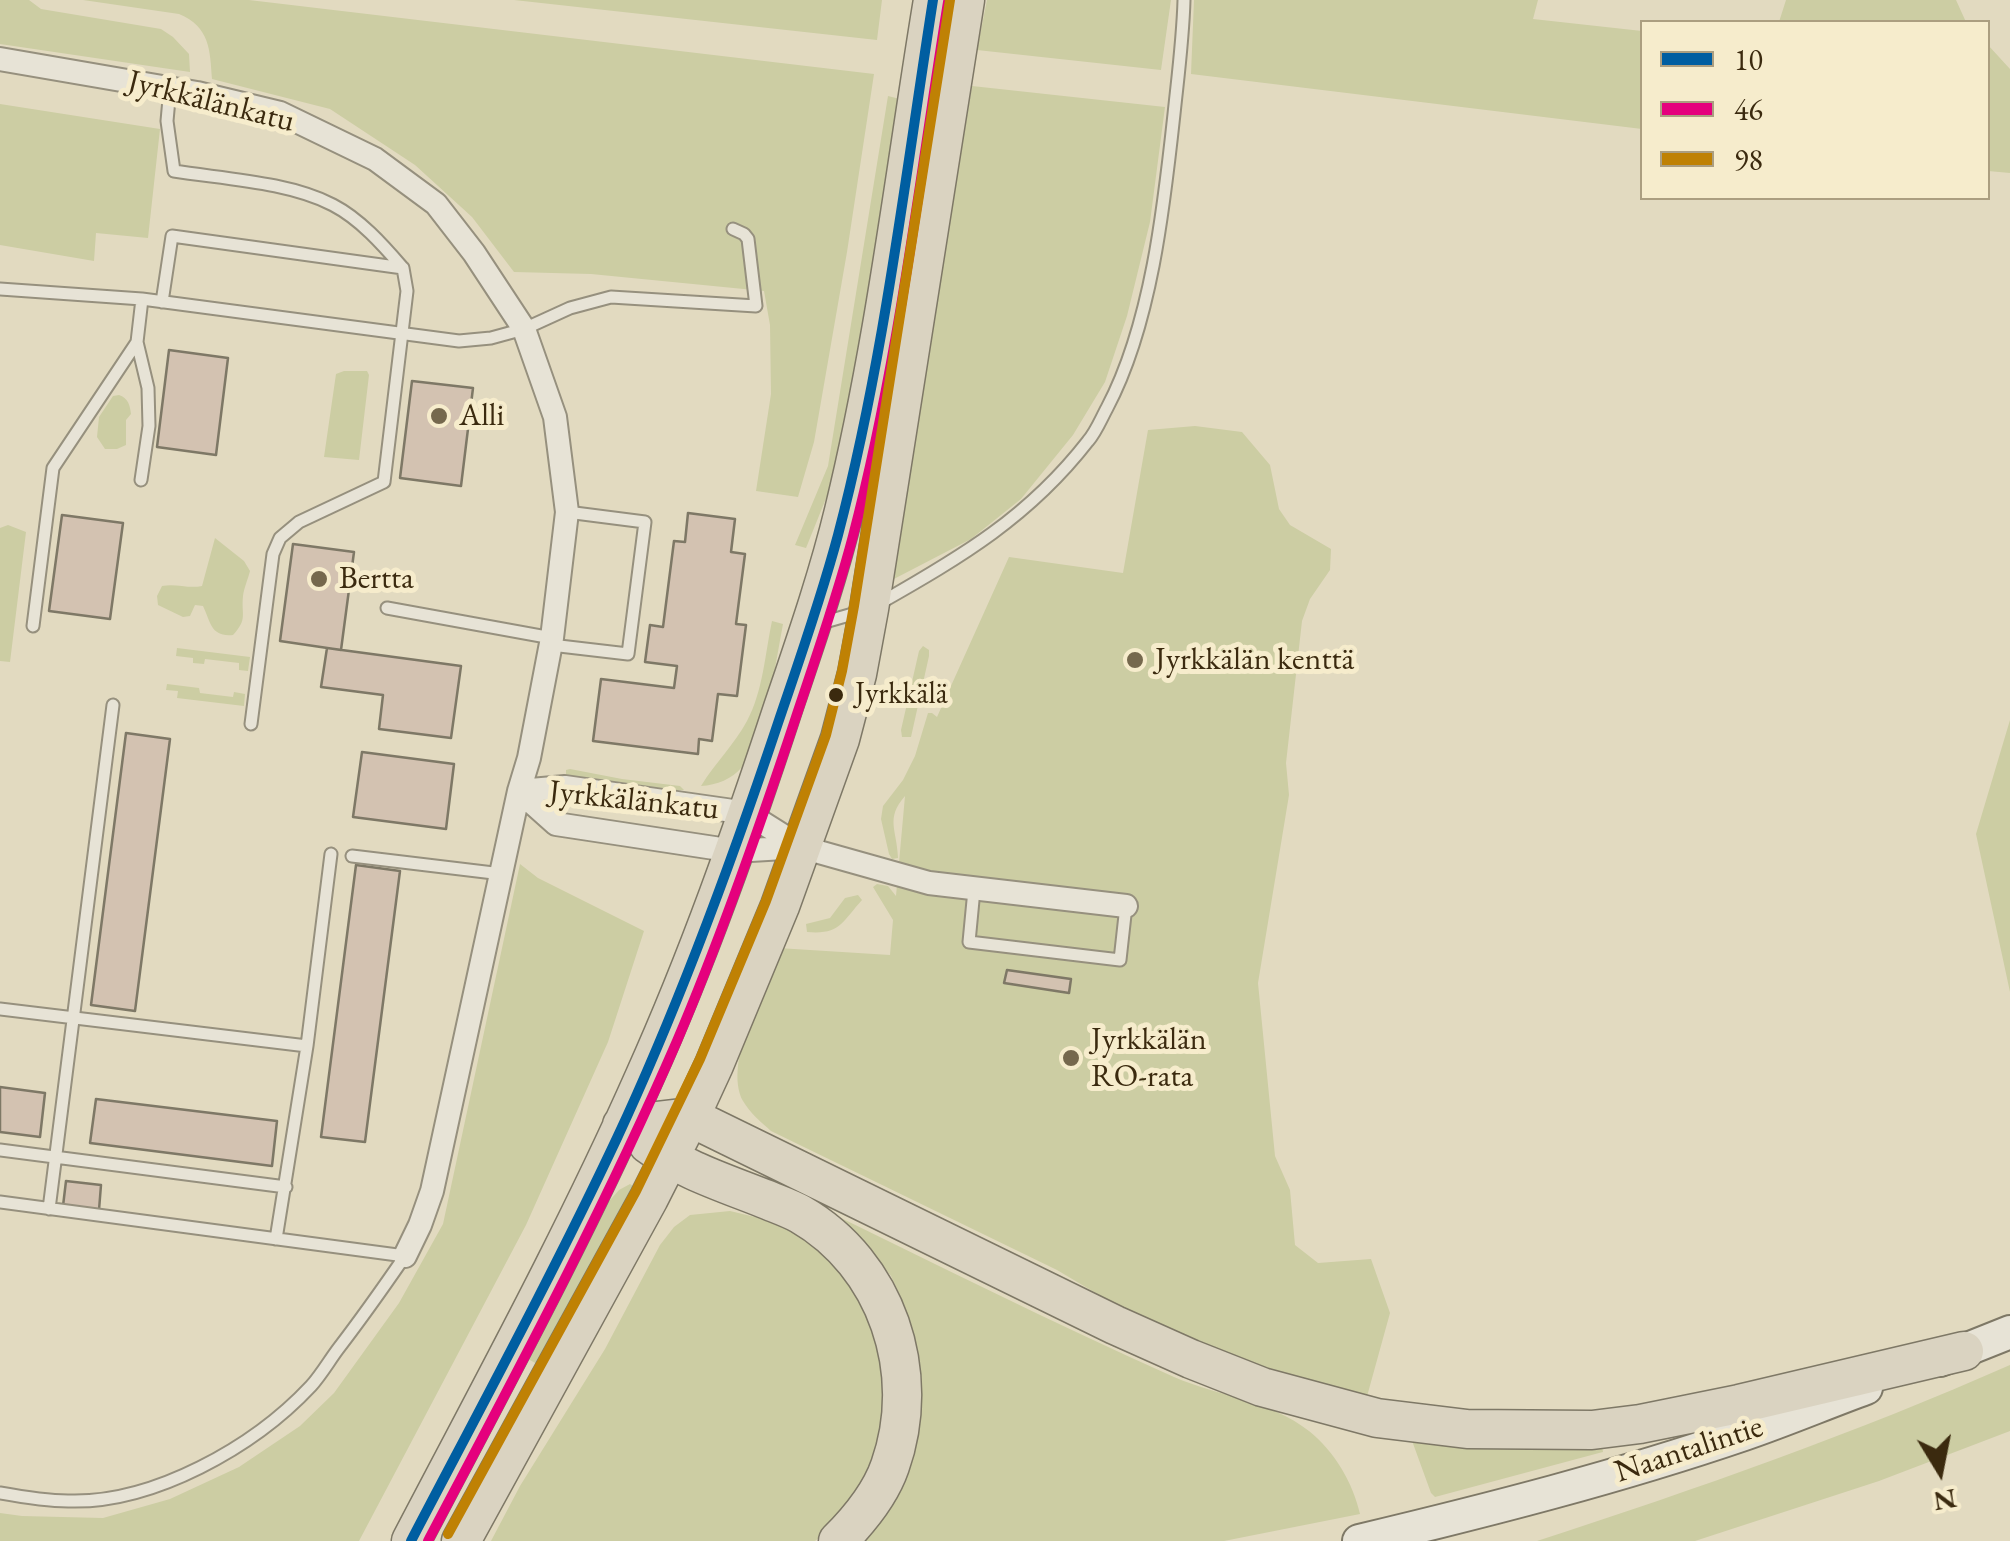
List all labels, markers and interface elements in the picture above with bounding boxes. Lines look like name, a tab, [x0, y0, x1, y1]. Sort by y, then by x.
legend	[1640, 20, 1990, 200]
text: 10	[1734, 40, 1763, 79]
street label: Jyrkkälänkatu	[124, 63, 298, 141]
text: 46	[1734, 90, 1763, 129]
text: 98	[1734, 140, 1763, 179]
place label: Alli	[459, 397, 504, 435]
marker: Alli	[428, 405, 450, 427]
place label: Bertta	[339, 560, 414, 598]
marker: Bertta	[308, 568, 330, 590]
place label: Jyrkkälän kenttä	[1155, 641, 1354, 679]
marker: Jyrkkälän kenttä	[1124, 649, 1146, 671]
place label: Jyrkkälä	[855, 677, 948, 713]
marker: Jyrkkälä	[826, 685, 846, 705]
street label: Jyrkkälänkatu	[547, 773, 721, 829]
place label: Jyrkkälän RO-rata	[1091, 1021, 1207, 1096]
marker: Jyrkkälän RO-rata	[1060, 1047, 1082, 1069]
street label: Naantalintie	[1610, 1408, 1768, 1492]
north arrow	[1890, 1421, 1990, 1521]
text: N	[1931, 1481, 1959, 1520]

